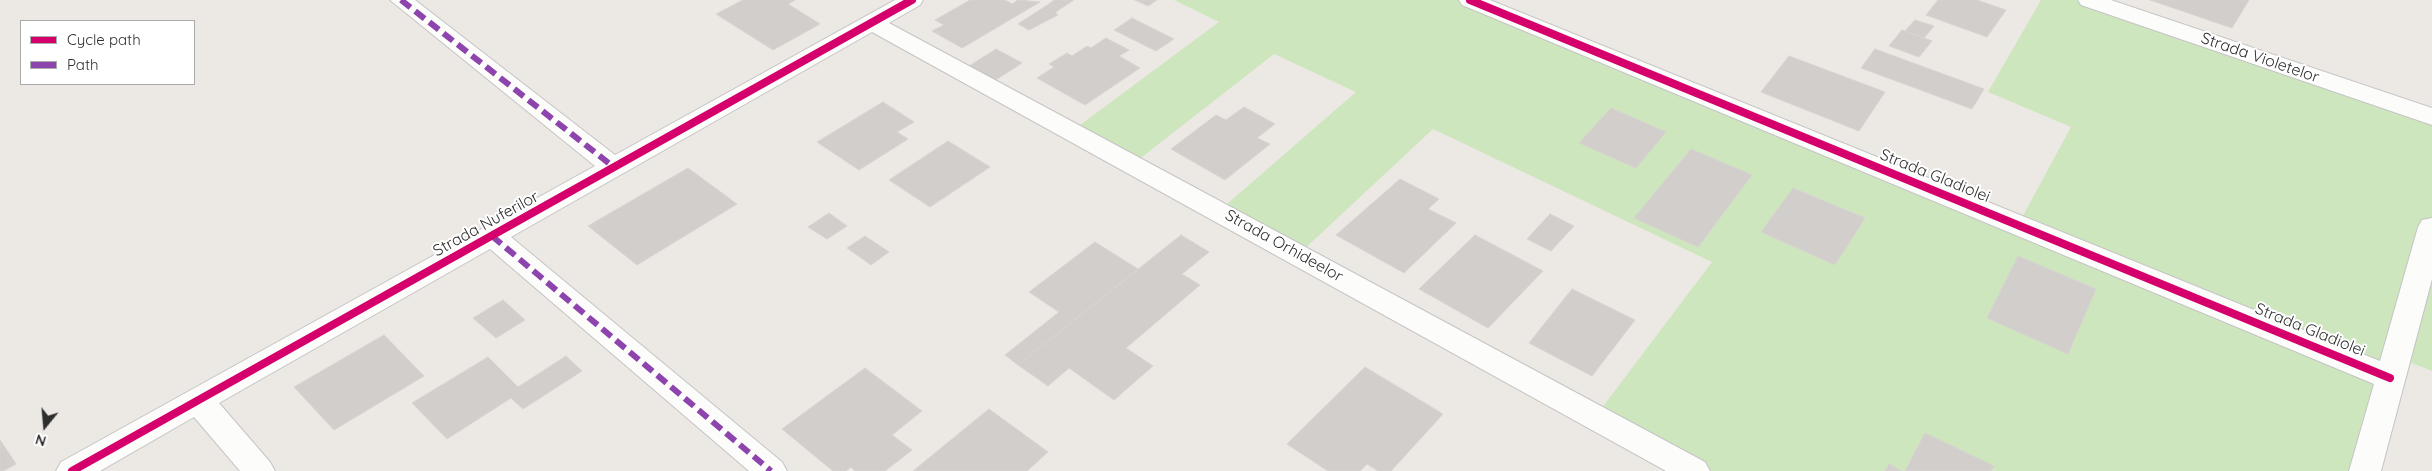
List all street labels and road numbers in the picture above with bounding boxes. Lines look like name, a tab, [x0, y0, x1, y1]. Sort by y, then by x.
street label: Strada Violetelor	[2198, 29, 2322, 87]
street label: Strada Gladiolei	[1877, 145, 1993, 207]
street label: Strada Nuferilor	[430, 187, 542, 261]
street label: Strada Orhideelor	[1222, 206, 1346, 286]
street label: Strada Gladiolei	[2252, 299, 2368, 361]

